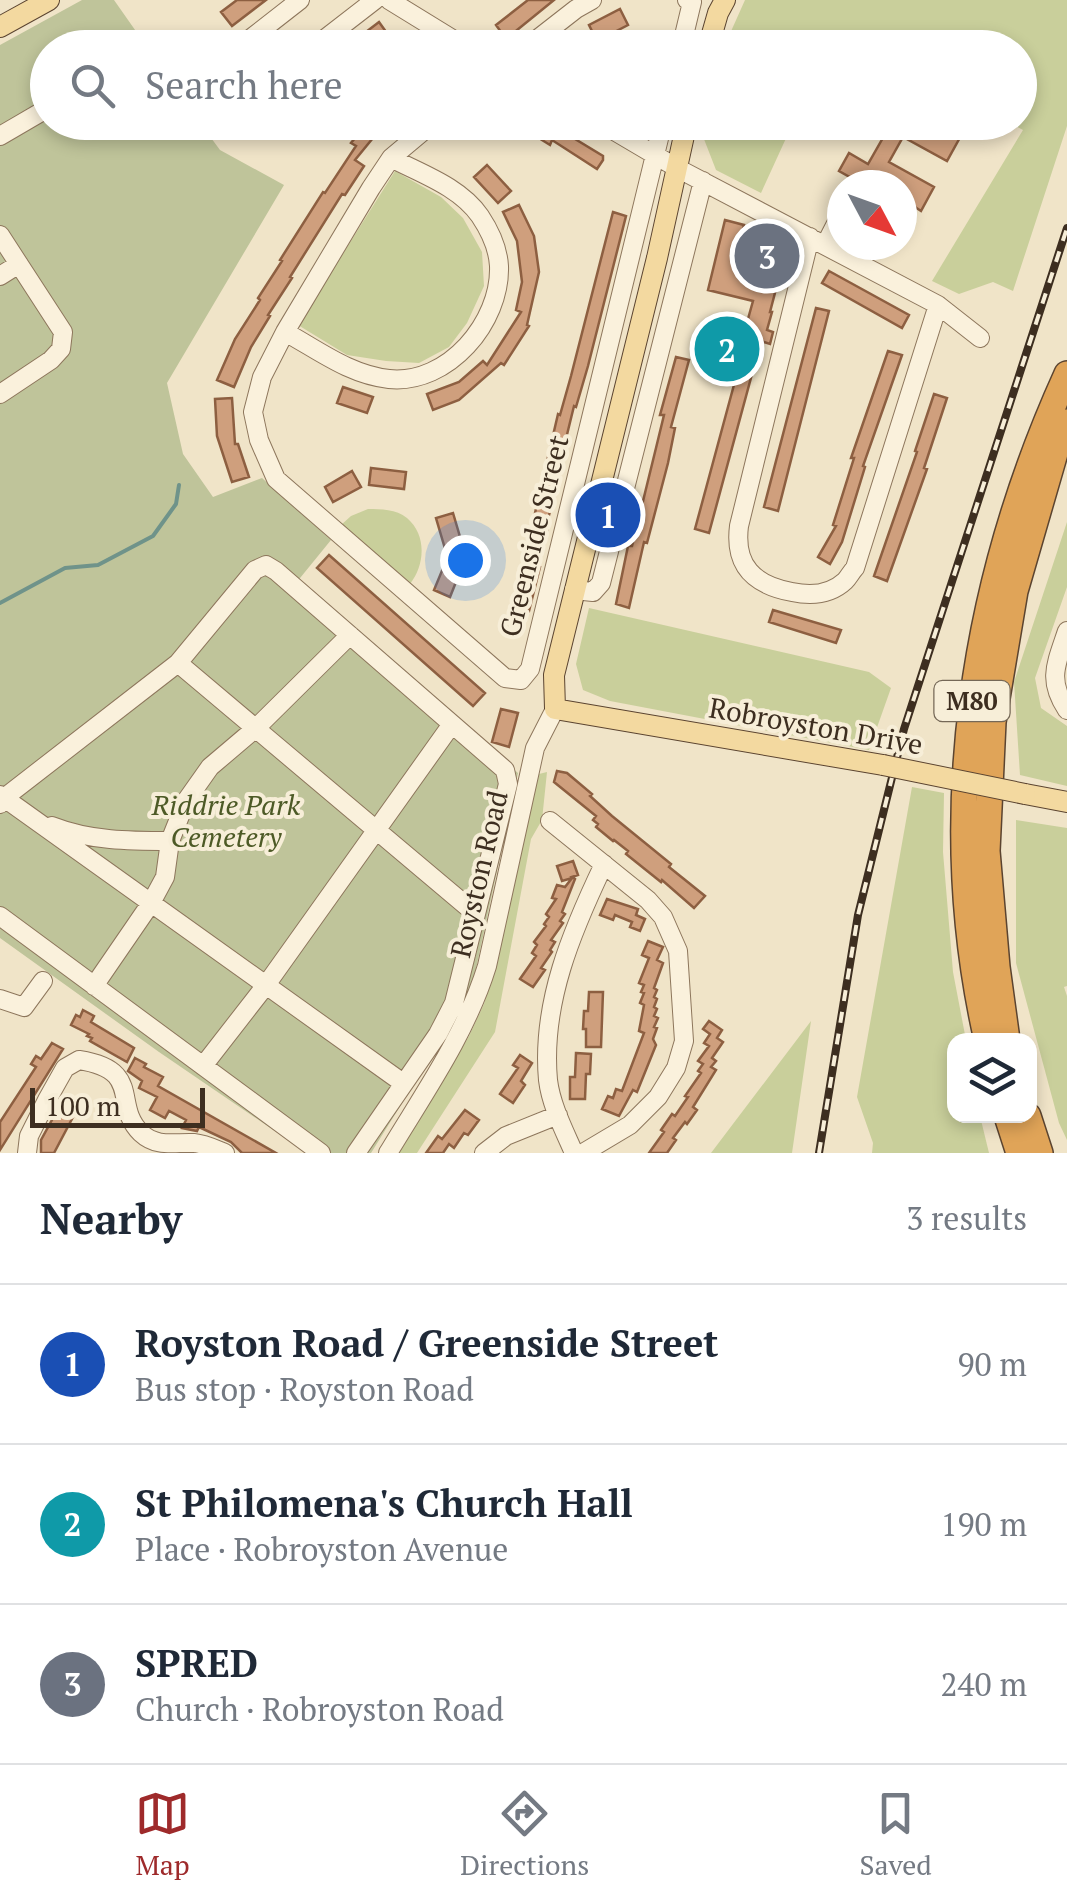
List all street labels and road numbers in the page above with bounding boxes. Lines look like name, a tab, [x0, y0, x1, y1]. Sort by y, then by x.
street label: Greenside Street	[491, 431, 577, 641]
road number: M80	[934, 681, 1010, 721]
street label: Robroyston Drive	[706, 689, 926, 762]
street label: Royston Road	[441, 787, 516, 961]

